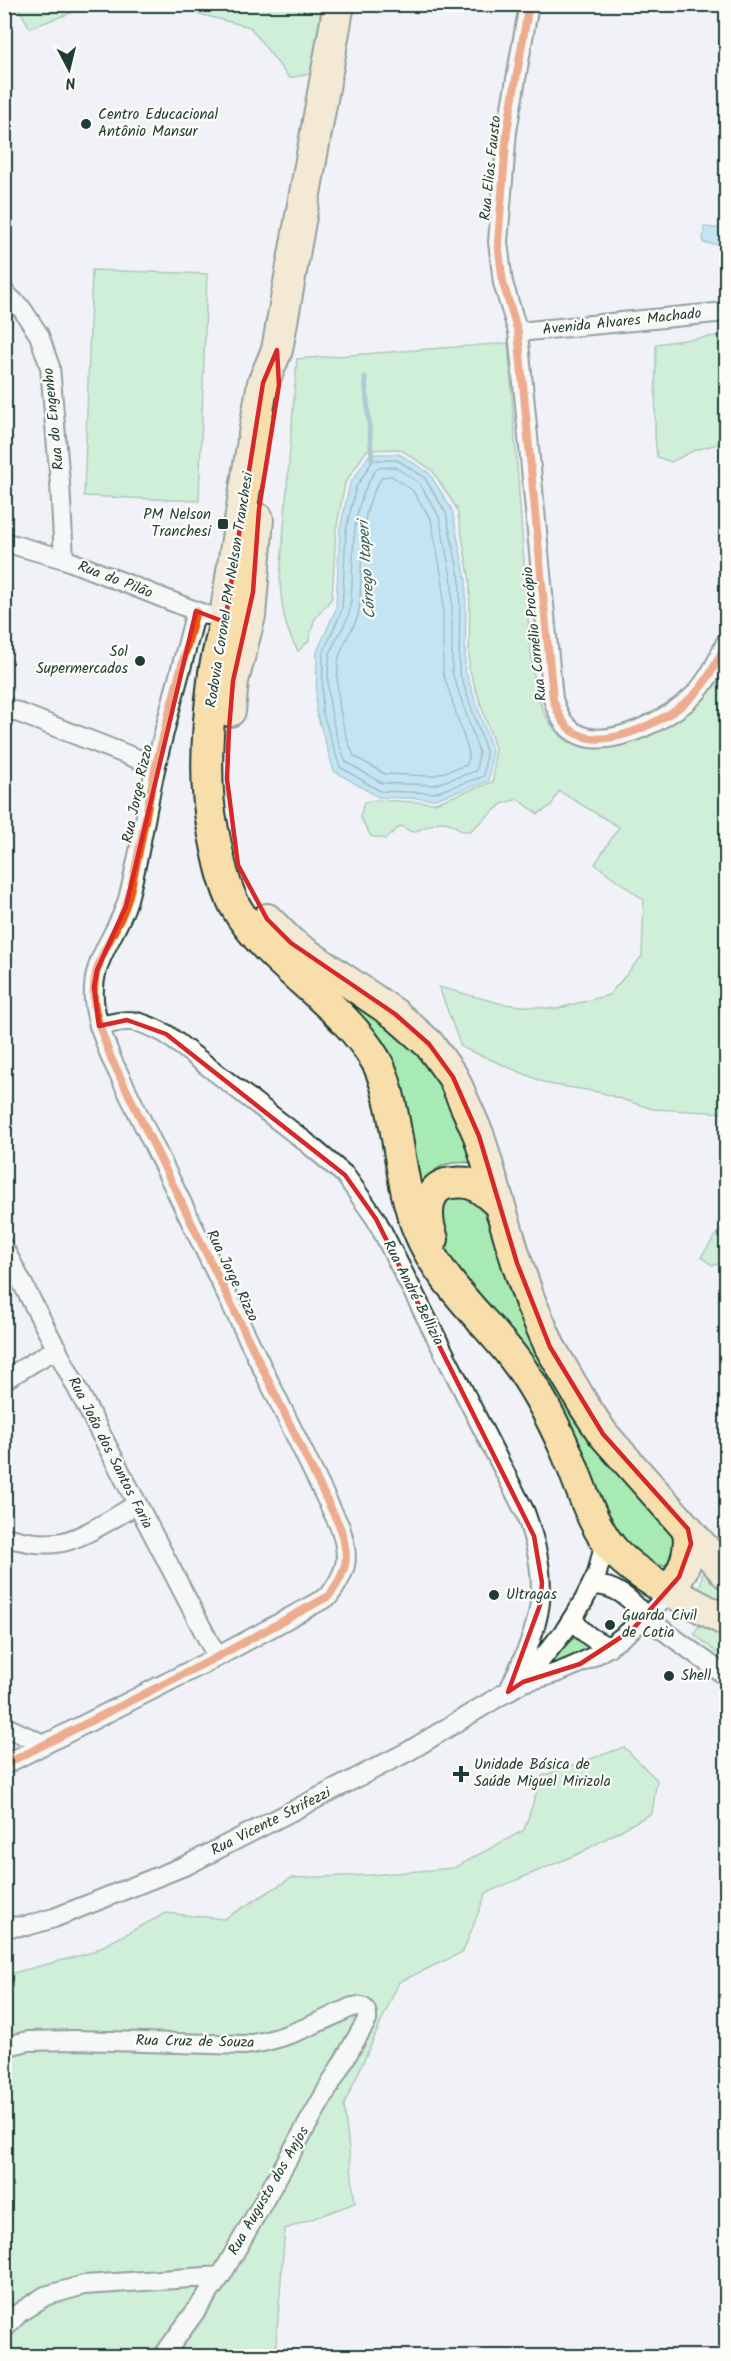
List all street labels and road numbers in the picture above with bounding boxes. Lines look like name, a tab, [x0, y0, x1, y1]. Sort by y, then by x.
street label: Rua Elias Fausto	[474, 114, 508, 222]
street label: Avenida Alvares Machado	[541, 302, 703, 342]
street label: Rua do Engenho	[37, 366, 71, 471]
street label: Rodovia Coronel PM Nelson Tranchesi	[200, 469, 261, 709]
street label: Rua do Pilão	[74, 555, 156, 605]
street label: Rua Cornélio Procópio	[516, 565, 554, 703]
street label: Rua Jorge Rizzo	[116, 742, 160, 845]
street label: Rua Jorge Rizzo	[199, 1226, 265, 1326]
street label: Rua André Bellizia	[376, 1236, 450, 1350]
street label: Rua João dos Santos Faria	[61, 1373, 159, 1533]
street label: Rua Vicente Strifezzi	[207, 1781, 337, 1863]
street label: Rua Cruz de Souza	[135, 2029, 255, 2055]
street label: Rua Augusto dos Anjos	[222, 2121, 316, 2260]

